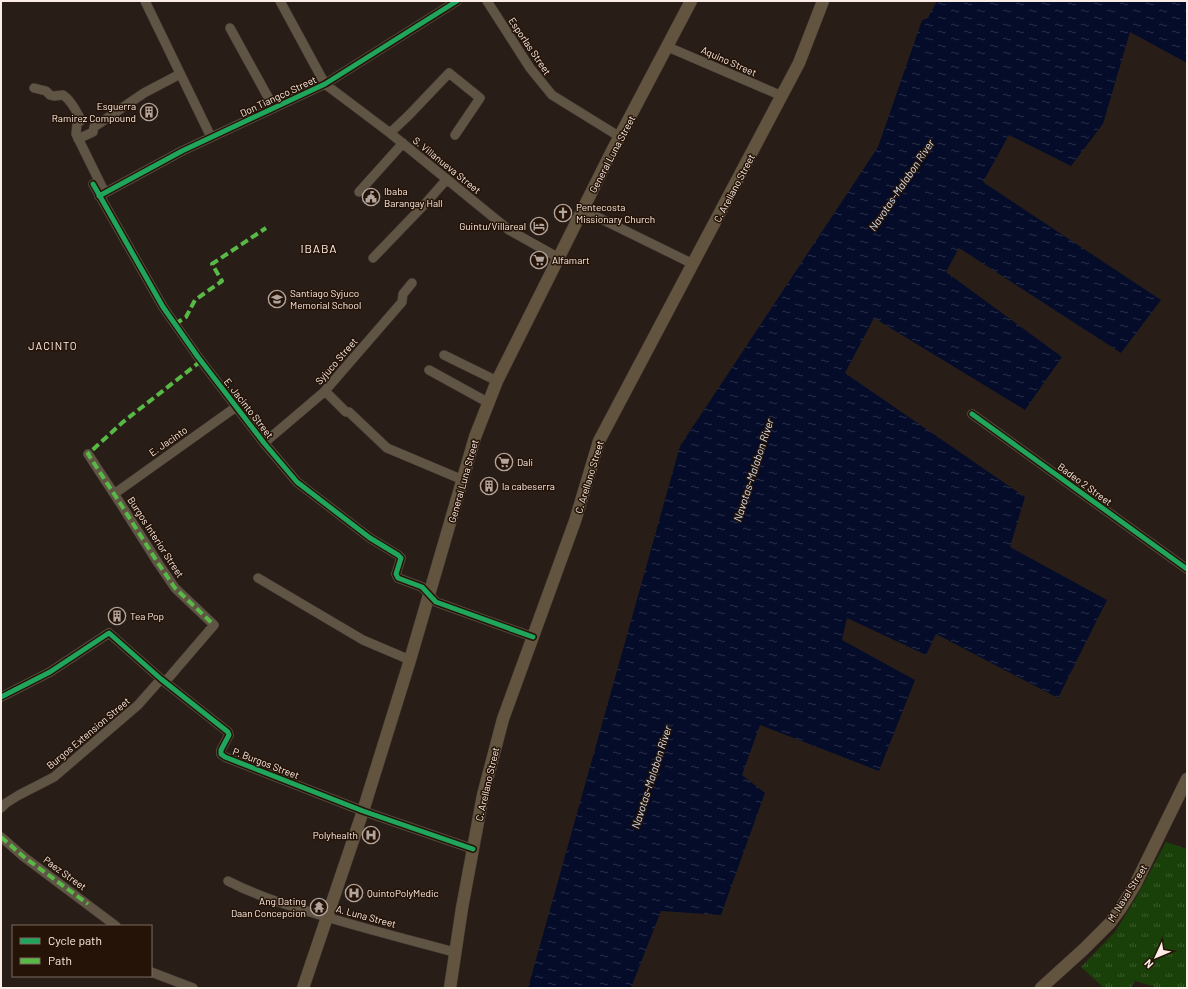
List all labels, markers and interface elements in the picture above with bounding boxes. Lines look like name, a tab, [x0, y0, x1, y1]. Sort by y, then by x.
street label: Esporlas Street	[506, 15, 554, 77]
street label: Aquino Street	[699, 43, 759, 79]
street label: Don Tiangco Street	[238, 73, 318, 119]
place label: Esguerra Ramirez Compound	[52, 100, 136, 124]
building icon: Esguerra Ramirez Compound	[139, 102, 159, 122]
street label: General Luna Street	[587, 113, 638, 195]
street label: S. Villanueva Street	[411, 134, 484, 196]
water label: Navotas-Malabon River	[866, 136, 937, 233]
street label: C. Arellano Street	[711, 152, 757, 224]
place label: Ibaba Barangay Hall	[384, 185, 443, 209]
public building icon: Ibaba Barangay Hall	[361, 187, 381, 207]
place label: Pentecosta Missionary Church	[576, 201, 655, 225]
church icon: Pentecosta Missionary Church	[553, 203, 573, 223]
hotel icon: Guintu/Villareal	[529, 216, 549, 236]
place label: Guintu/Villareal	[459, 220, 526, 232]
district label: IBABA	[300, 241, 338, 255]
supermarket icon: Alfamart	[529, 250, 549, 270]
place label: Alfamart	[552, 254, 590, 266]
place label: Santiago Syjuco Memorial School	[290, 287, 361, 311]
school or university icon: Santiago Syjuco Memorial School	[267, 289, 287, 309]
street label: Syjuco Street	[312, 335, 360, 387]
district label: JACINTO	[28, 339, 78, 352]
street label: E. Jacinto Street	[222, 376, 276, 441]
water label: Navotas-Malabon River	[730, 416, 776, 523]
street label: E. Jacinto	[147, 424, 189, 458]
street label: General Luna Street	[445, 438, 481, 524]
street label: C. Arellano Street	[572, 439, 606, 515]
supermarket icon: Dali	[494, 452, 514, 472]
place label: Dali	[517, 456, 533, 468]
street label: Badeo 2 Street	[1055, 460, 1115, 508]
building icon: la cabeserra	[479, 476, 499, 496]
place label: la cabeserra	[502, 480, 555, 492]
street label: Burgos Interior Street	[125, 494, 187, 580]
building icon: Tea Pop	[107, 606, 127, 626]
place label: Tea Pop	[130, 610, 164, 622]
street label: Burgos Extension Street	[44, 694, 132, 771]
water label: Navotas-Malabon River	[628, 723, 674, 830]
street label: P. Burgos Street	[231, 745, 301, 781]
street label: C. Arellano Street	[473, 745, 501, 822]
hospital icon: Polyhealth	[361, 825, 381, 845]
place label: Polyhealth	[313, 829, 358, 841]
street label: Paez Street	[41, 853, 89, 893]
street label: M. Naval Street	[1105, 862, 1150, 924]
hospital icon: QuintoPolyMedic	[344, 883, 364, 903]
place label: QuintoPolyMedic	[367, 887, 439, 899]
place label: Ang Dating Daan Concepcion	[231, 895, 306, 919]
temple icon: Ang Dating Daan Concepcion	[309, 897, 329, 917]
street label: A. Luna Street	[335, 902, 398, 930]
legend	[12, 925, 152, 977]
text: Cycle path	[48, 933, 102, 947]
north arrow	[1136, 937, 1176, 977]
text: Path	[48, 953, 72, 967]
text: N	[1141, 957, 1156, 971]

